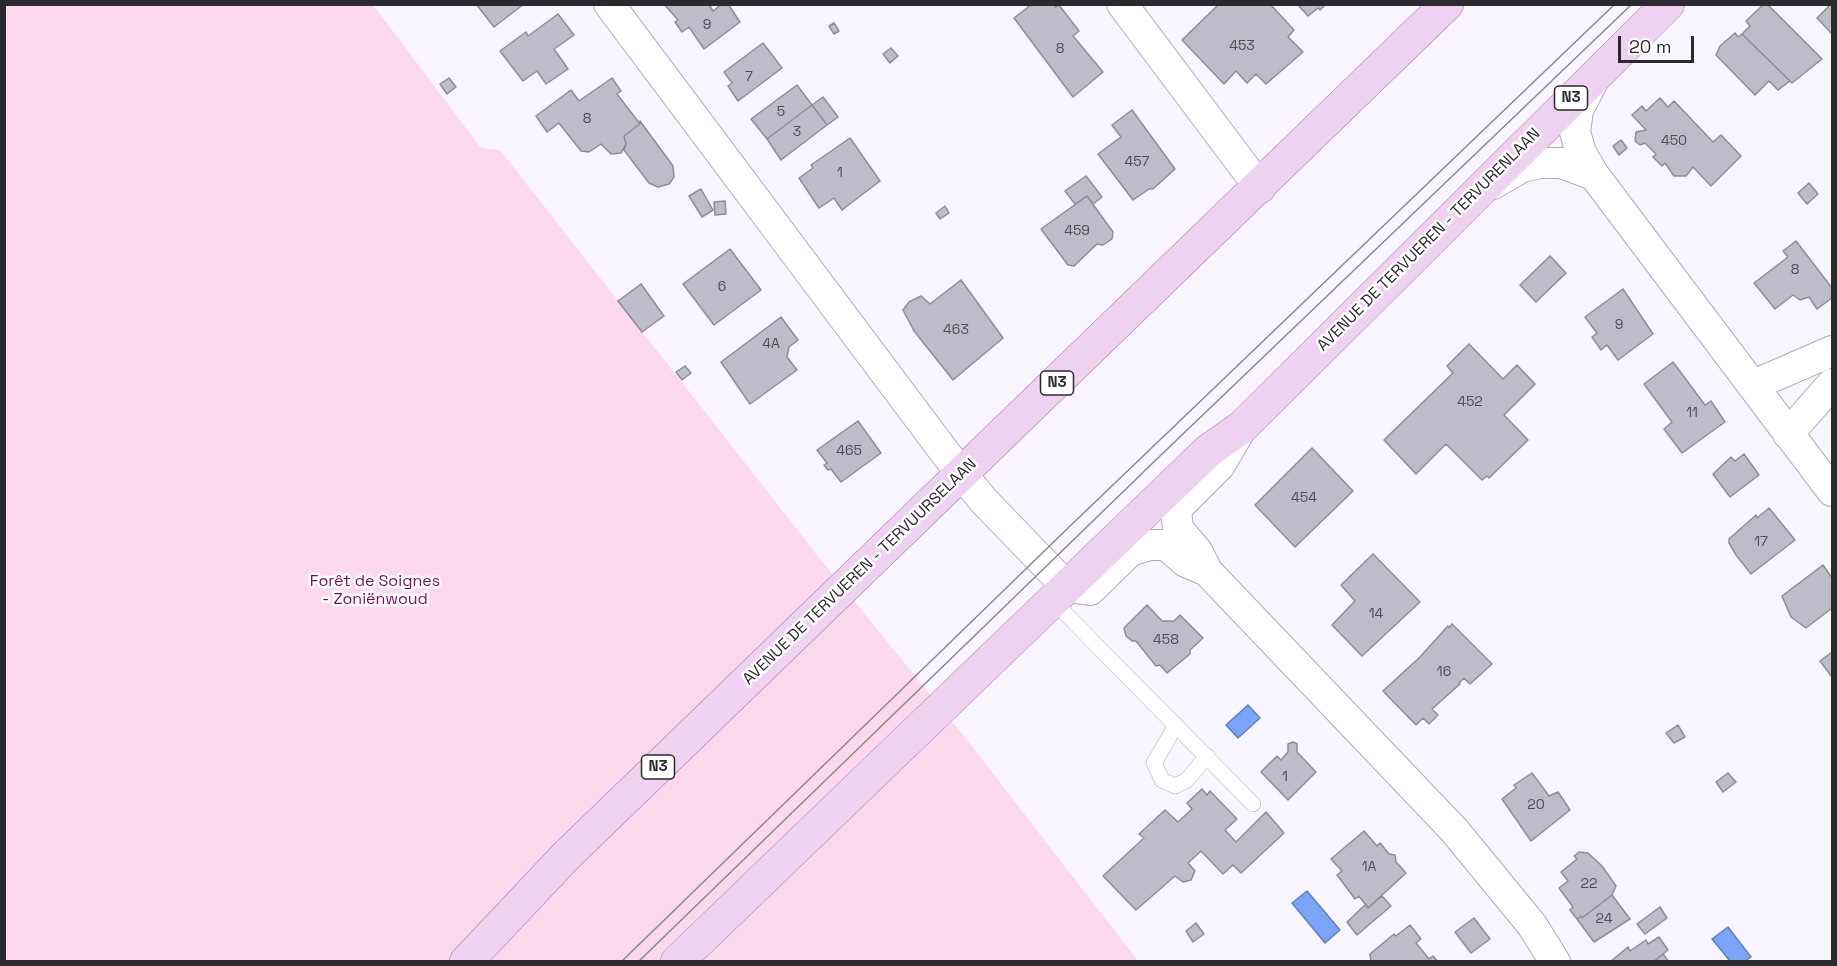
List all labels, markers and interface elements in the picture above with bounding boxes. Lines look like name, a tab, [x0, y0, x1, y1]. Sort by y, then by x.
house number: 9	[703, 17, 711, 33]
scale bar	[1621, 24, 1698, 62]
text: 20 m	[1629, 35, 1672, 58]
house number: 453	[1229, 38, 1255, 54]
house number: 8	[1056, 41, 1064, 57]
house number: 7	[745, 69, 753, 85]
road number: N3	[1554, 86, 1588, 110]
house number: 5	[777, 104, 785, 120]
house number: 8	[583, 111, 591, 127]
house number: 3	[793, 124, 801, 140]
street label: AVENUE DE TERVUEREN - TERVURENLAAN	[1313, 124, 1545, 356]
house number: 450	[1661, 133, 1687, 149]
house number: 457	[1125, 154, 1149, 170]
house number: 1	[837, 165, 843, 181]
house number: 459	[1064, 223, 1090, 239]
house number: 8	[1791, 262, 1799, 278]
house number: 6	[718, 279, 726, 295]
house number: 9	[1615, 317, 1623, 333]
house number: 463	[943, 322, 969, 338]
house number: 4A	[762, 336, 780, 352]
road number: N3	[1040, 371, 1074, 395]
house number: 452	[1457, 394, 1483, 410]
house number: 11	[1686, 405, 1698, 421]
house number: 465	[836, 443, 862, 459]
street label: AVENUE DE TERVUEREN - TERVUURSELAAN	[739, 455, 981, 689]
house number: 454	[1291, 490, 1317, 506]
house number: 17	[1754, 534, 1768, 550]
park label: Forêt de Soignes - Zoniënwoud	[310, 572, 440, 610]
house number: 14	[1369, 606, 1383, 622]
house number: 458	[1153, 632, 1179, 648]
house number: 16	[1437, 664, 1451, 680]
road number: N3	[642, 755, 674, 779]
house number: 1	[1282, 769, 1288, 785]
house number: 20	[1527, 797, 1545, 813]
house number: 1A	[1362, 859, 1376, 875]
house number: 22	[1581, 876, 1597, 892]
house number: 24	[1596, 911, 1612, 927]

